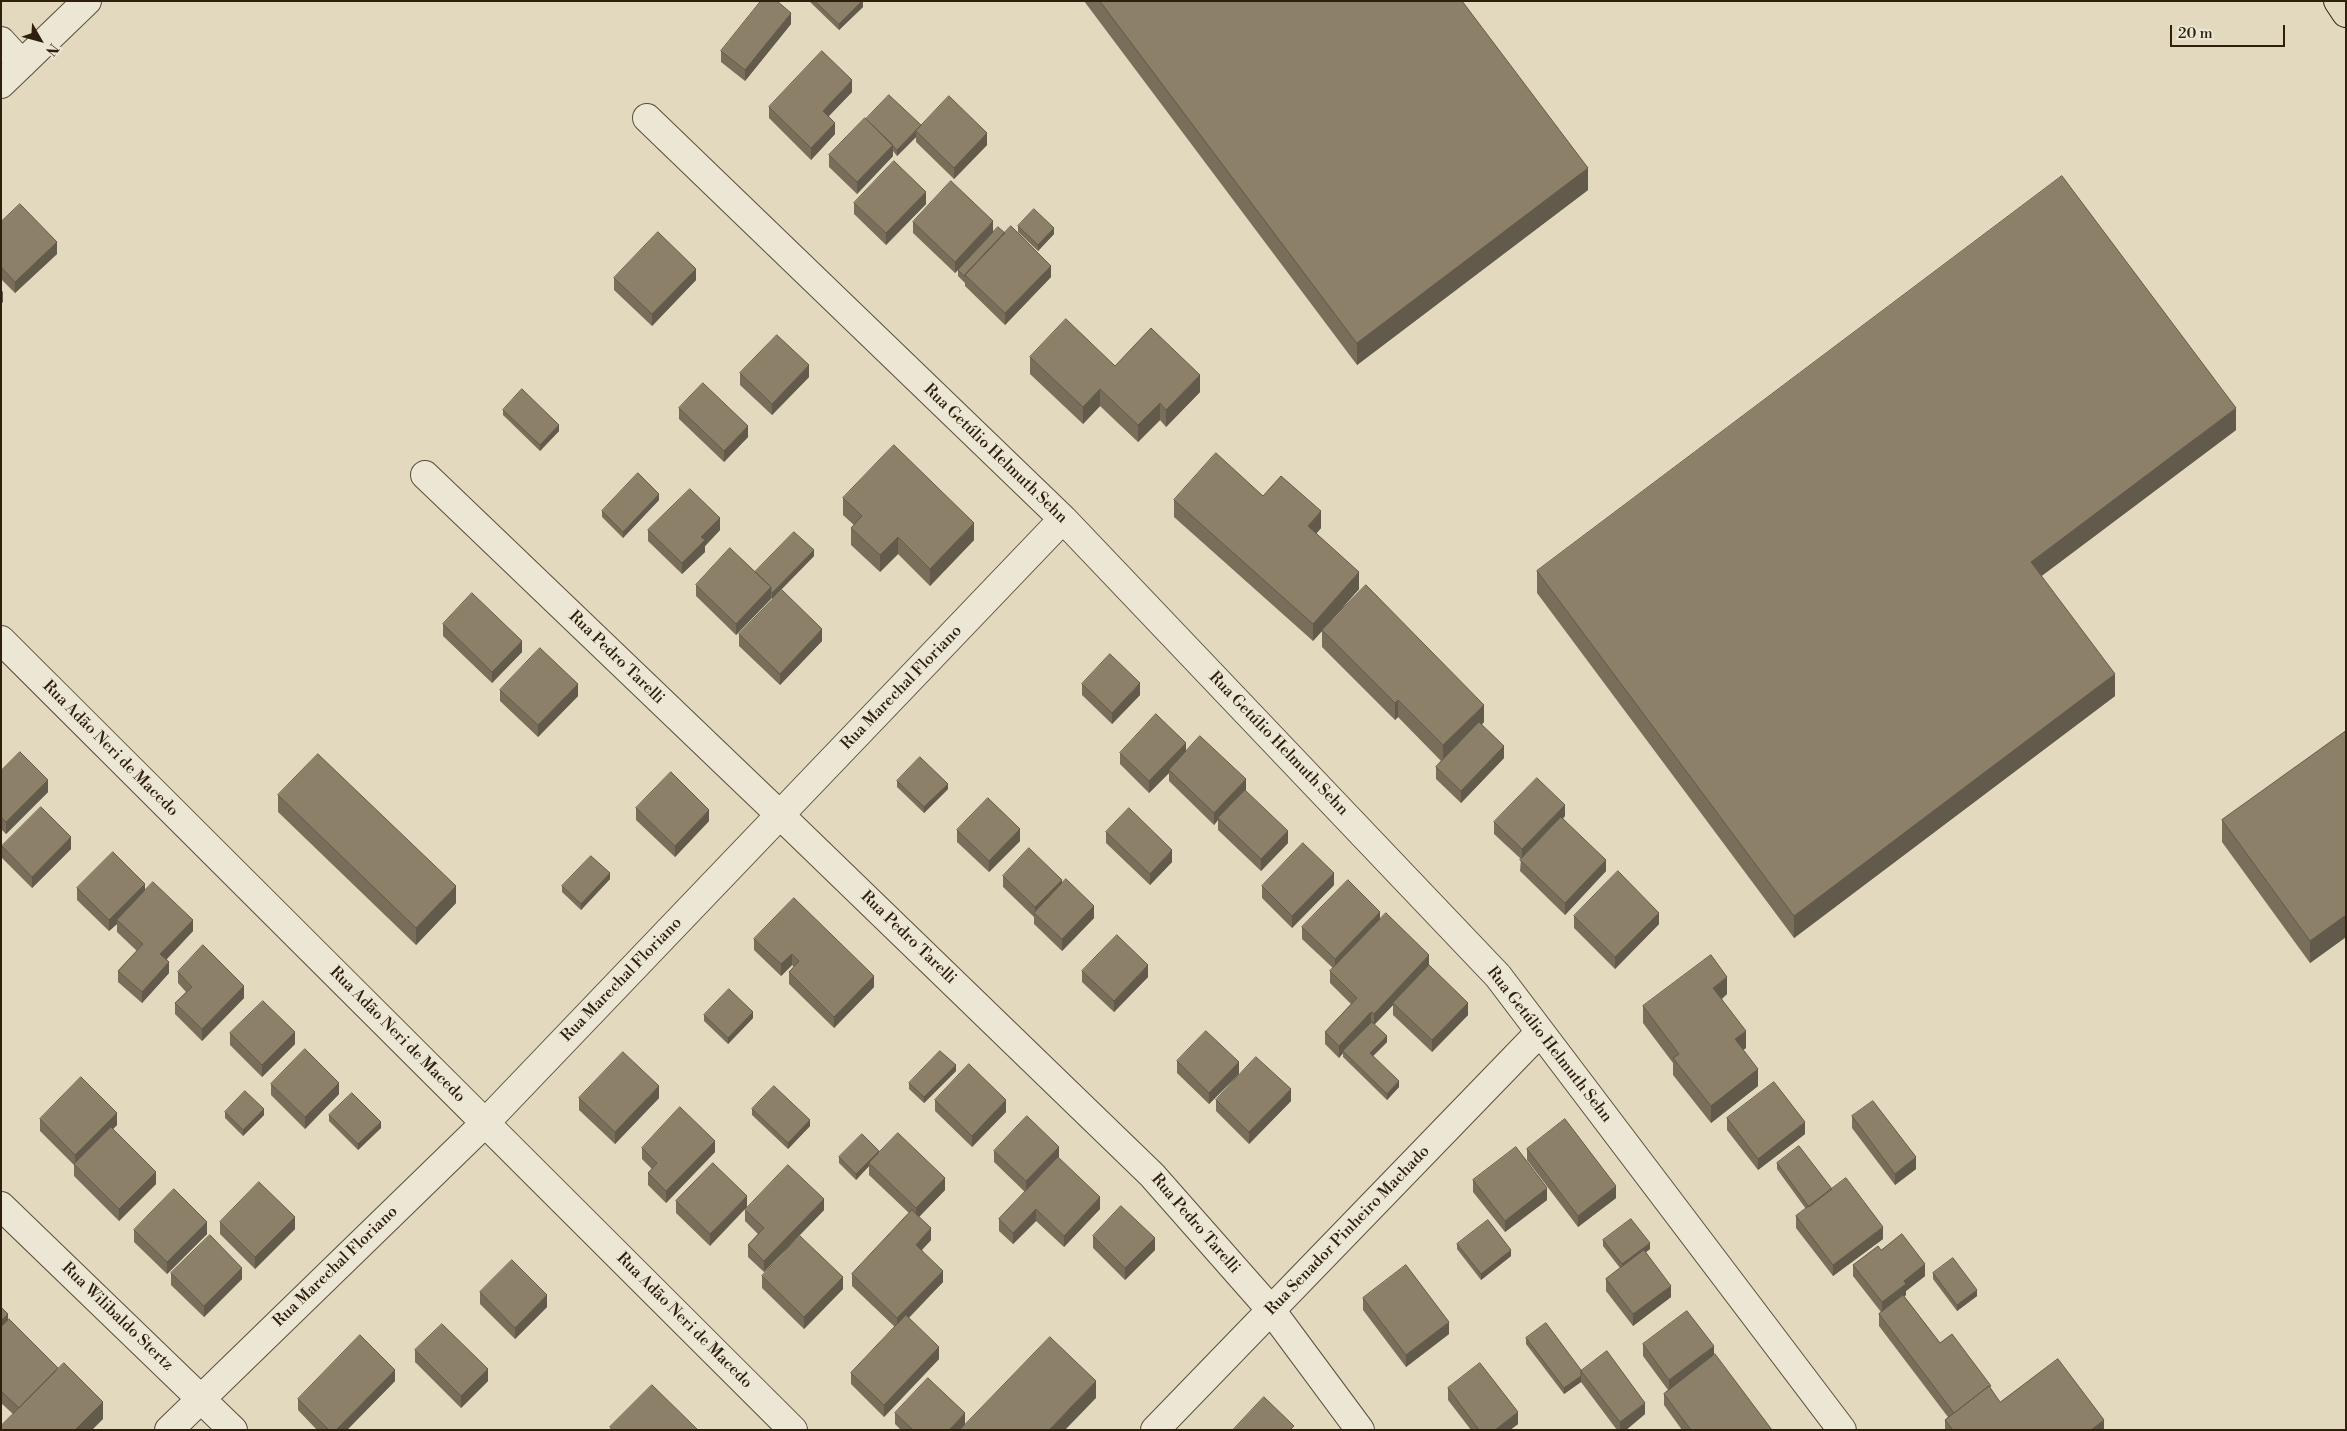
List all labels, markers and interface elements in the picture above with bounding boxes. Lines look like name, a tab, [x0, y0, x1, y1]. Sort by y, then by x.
north arrow	[15, 15, 65, 65]
scale bar	[2172, 15, 2287, 47]
text: 20 m	[2178, 24, 2213, 43]
text: N	[41, 39, 62, 59]
street label: Rua Getúlio Helmuth Sehn	[919, 380, 1071, 528]
street label: Rua Pedro Tarelli	[564, 607, 668, 709]
street label: Rua Marechal Floriano	[838, 622, 966, 754]
street label: Rua Getúlio Helmuth Sehn	[1204, 668, 1352, 820]
street label: Rua Adão Neri de Macedo	[38, 677, 182, 821]
street label: Rua Pedro Tarelli	[856, 887, 960, 989]
street label: Rua Marechal Floriano	[558, 914, 686, 1046]
street label: Rua Adão Neri de Macedo	[325, 963, 469, 1107]
street label: Rua Getúlio Helmuth Sehn	[1482, 963, 1616, 1127]
street label: Rua Senador Pinheiro Machado	[1262, 1142, 1434, 1320]
street label: Rua Pedro Tarelli	[1147, 1170, 1243, 1278]
street label: Rua Marechal Floriano	[270, 1203, 402, 1331]
street label: Rua Adão Neri de Macedo	[612, 1249, 756, 1393]
street label: Rua Wilibaldo Stertz	[57, 1259, 177, 1375]

